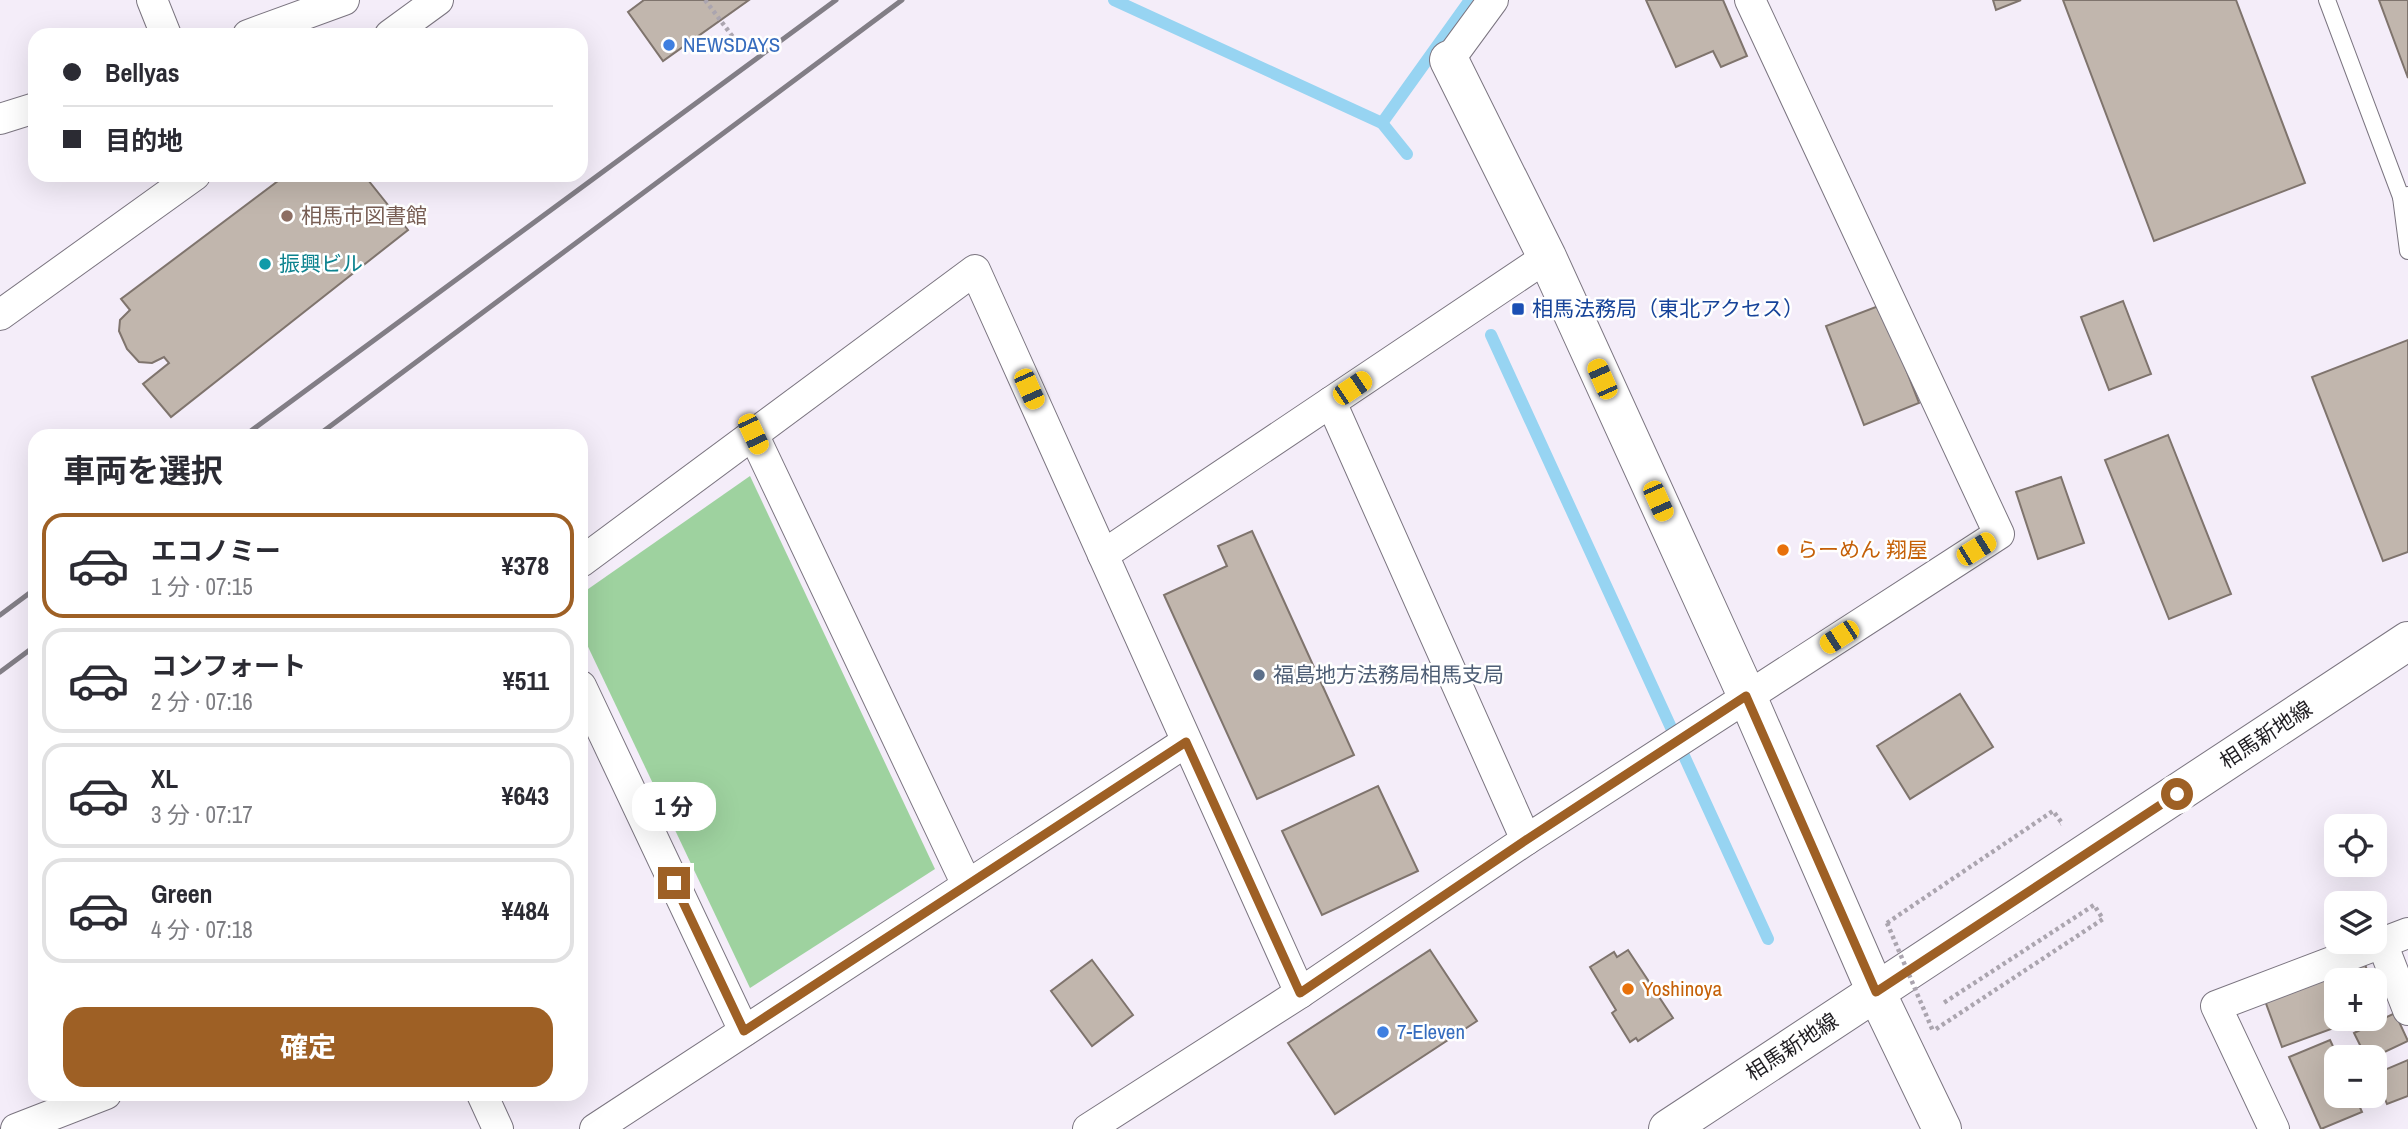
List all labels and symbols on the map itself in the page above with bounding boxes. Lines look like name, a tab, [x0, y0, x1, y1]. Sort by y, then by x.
place label: NEWSDAYS	[683, 30, 780, 59]
marker: NEWSDAYS	[661, 37, 677, 53]
place label: 相馬市図書館	[301, 201, 427, 230]
marker: 相馬市図書館	[279, 208, 295, 224]
place label: 振興ビル	[279, 249, 363, 278]
marker: 振興ビル	[257, 256, 273, 272]
place label: 相馬法務局（東北アクセス）	[1532, 294, 1804, 323]
marker: 相馬法務局（東北アクセス）	[1510, 301, 1526, 317]
car	[1584, 356, 1621, 402]
car	[1011, 366, 1048, 412]
car	[1329, 368, 1376, 408]
car	[735, 411, 772, 457]
car	[1640, 478, 1677, 524]
car	[1953, 529, 2000, 569]
place label: らーめん 翔屋	[1797, 535, 1928, 564]
marker: らーめん 翔屋	[1775, 542, 1791, 558]
car	[1816, 617, 1863, 657]
place label: 福島地方法務局相馬支局	[1273, 660, 1504, 689]
marker: 福島地方法務局相馬支局	[1251, 667, 1267, 683]
street label: 相馬新地線	[2214, 694, 2318, 775]
route start	[2161, 778, 2193, 810]
callout: 1 分	[632, 782, 716, 830]
route end	[658, 867, 690, 899]
place label: Yoshinoya	[1642, 974, 1722, 1003]
marker: Yoshinoya	[1620, 981, 1636, 997]
street label: 相馬新地線	[1740, 1006, 1844, 1087]
place label: 7-Eleven	[1397, 1017, 1465, 1046]
marker: 7-Eleven	[1375, 1024, 1391, 1040]

